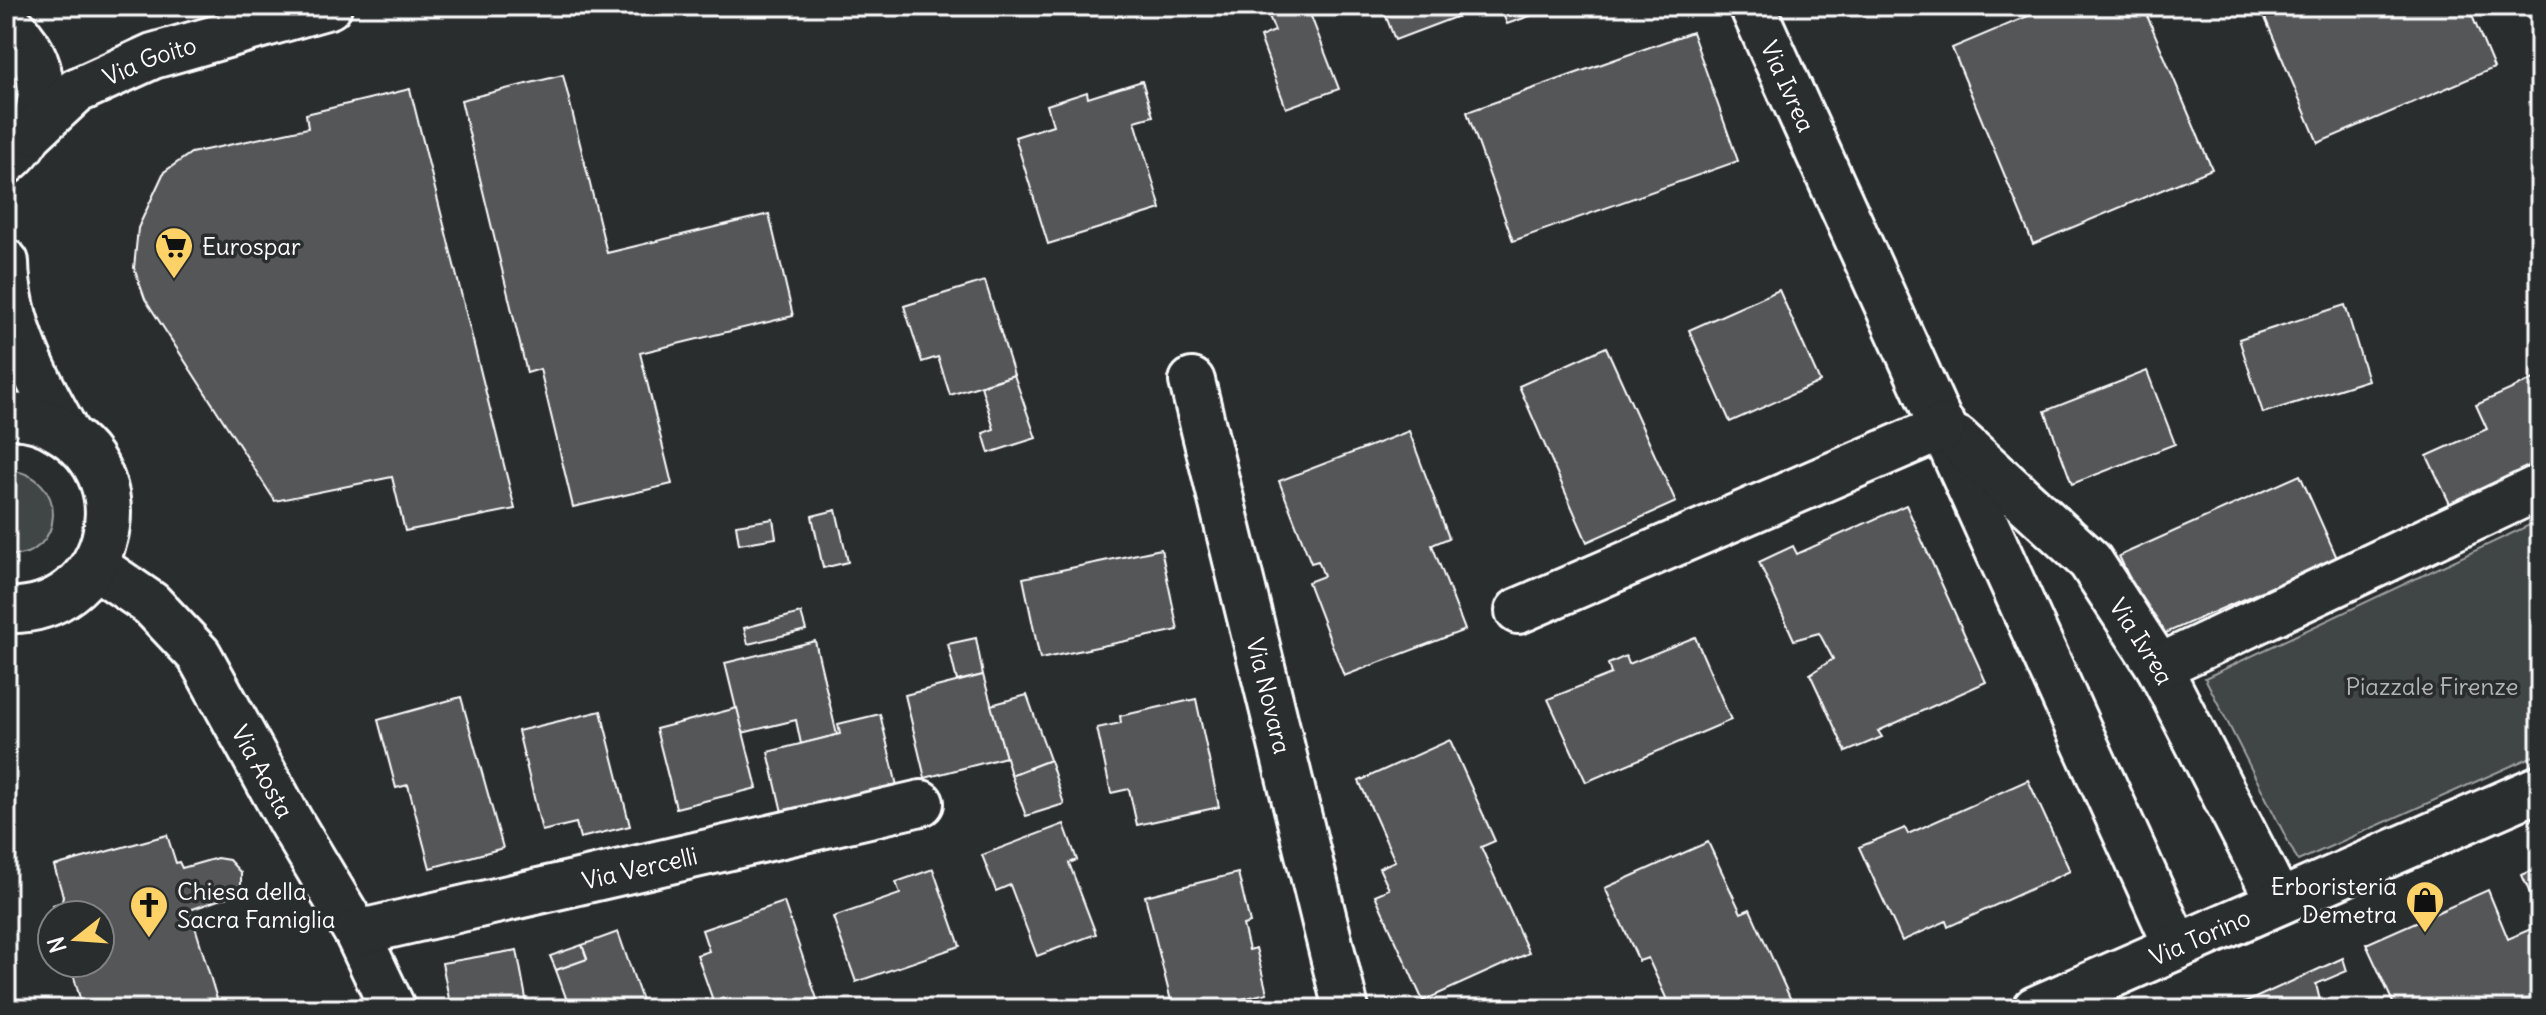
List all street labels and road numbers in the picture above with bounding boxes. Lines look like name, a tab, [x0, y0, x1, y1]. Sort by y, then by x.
street label: Via Goito	[98, 30, 200, 92]
street label: Via Ivrea	[1755, 36, 1822, 136]
street label: Via Ivrea	[2103, 592, 2180, 689]
street label: Via Novara	[1241, 635, 1298, 757]
street label: Via Aosta	[225, 720, 300, 823]
street label: Via Vercelli	[579, 840, 700, 896]
street label: Via Torino	[2145, 902, 2255, 972]

